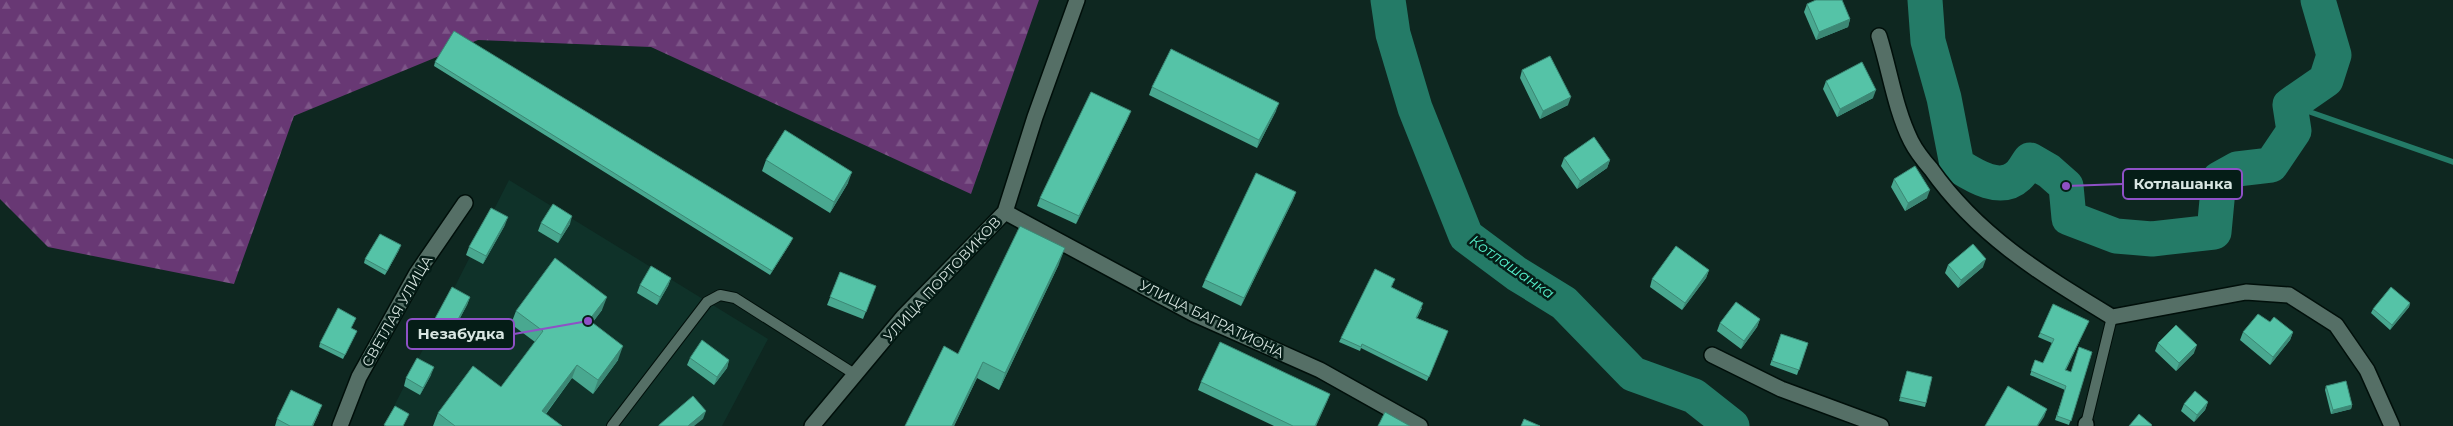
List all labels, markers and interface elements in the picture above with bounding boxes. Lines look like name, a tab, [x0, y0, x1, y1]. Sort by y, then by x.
callout: Котлашанка	[2123, 169, 2242, 199]
text: Котлашанка	[2133, 174, 2233, 193]
street label: УЛИЦА ПОРТОВИКОВ	[879, 213, 1005, 345]
water label: Котлашанка	[1466, 230, 1558, 303]
street label: СВЕТЛАЯ УЛИЦА	[358, 251, 437, 370]
street label: УЛИЦА БАГРАТИОНА	[1137, 276, 1288, 362]
callout: Незабудка	[407, 319, 514, 349]
text: Незабудка	[418, 324, 504, 343]

